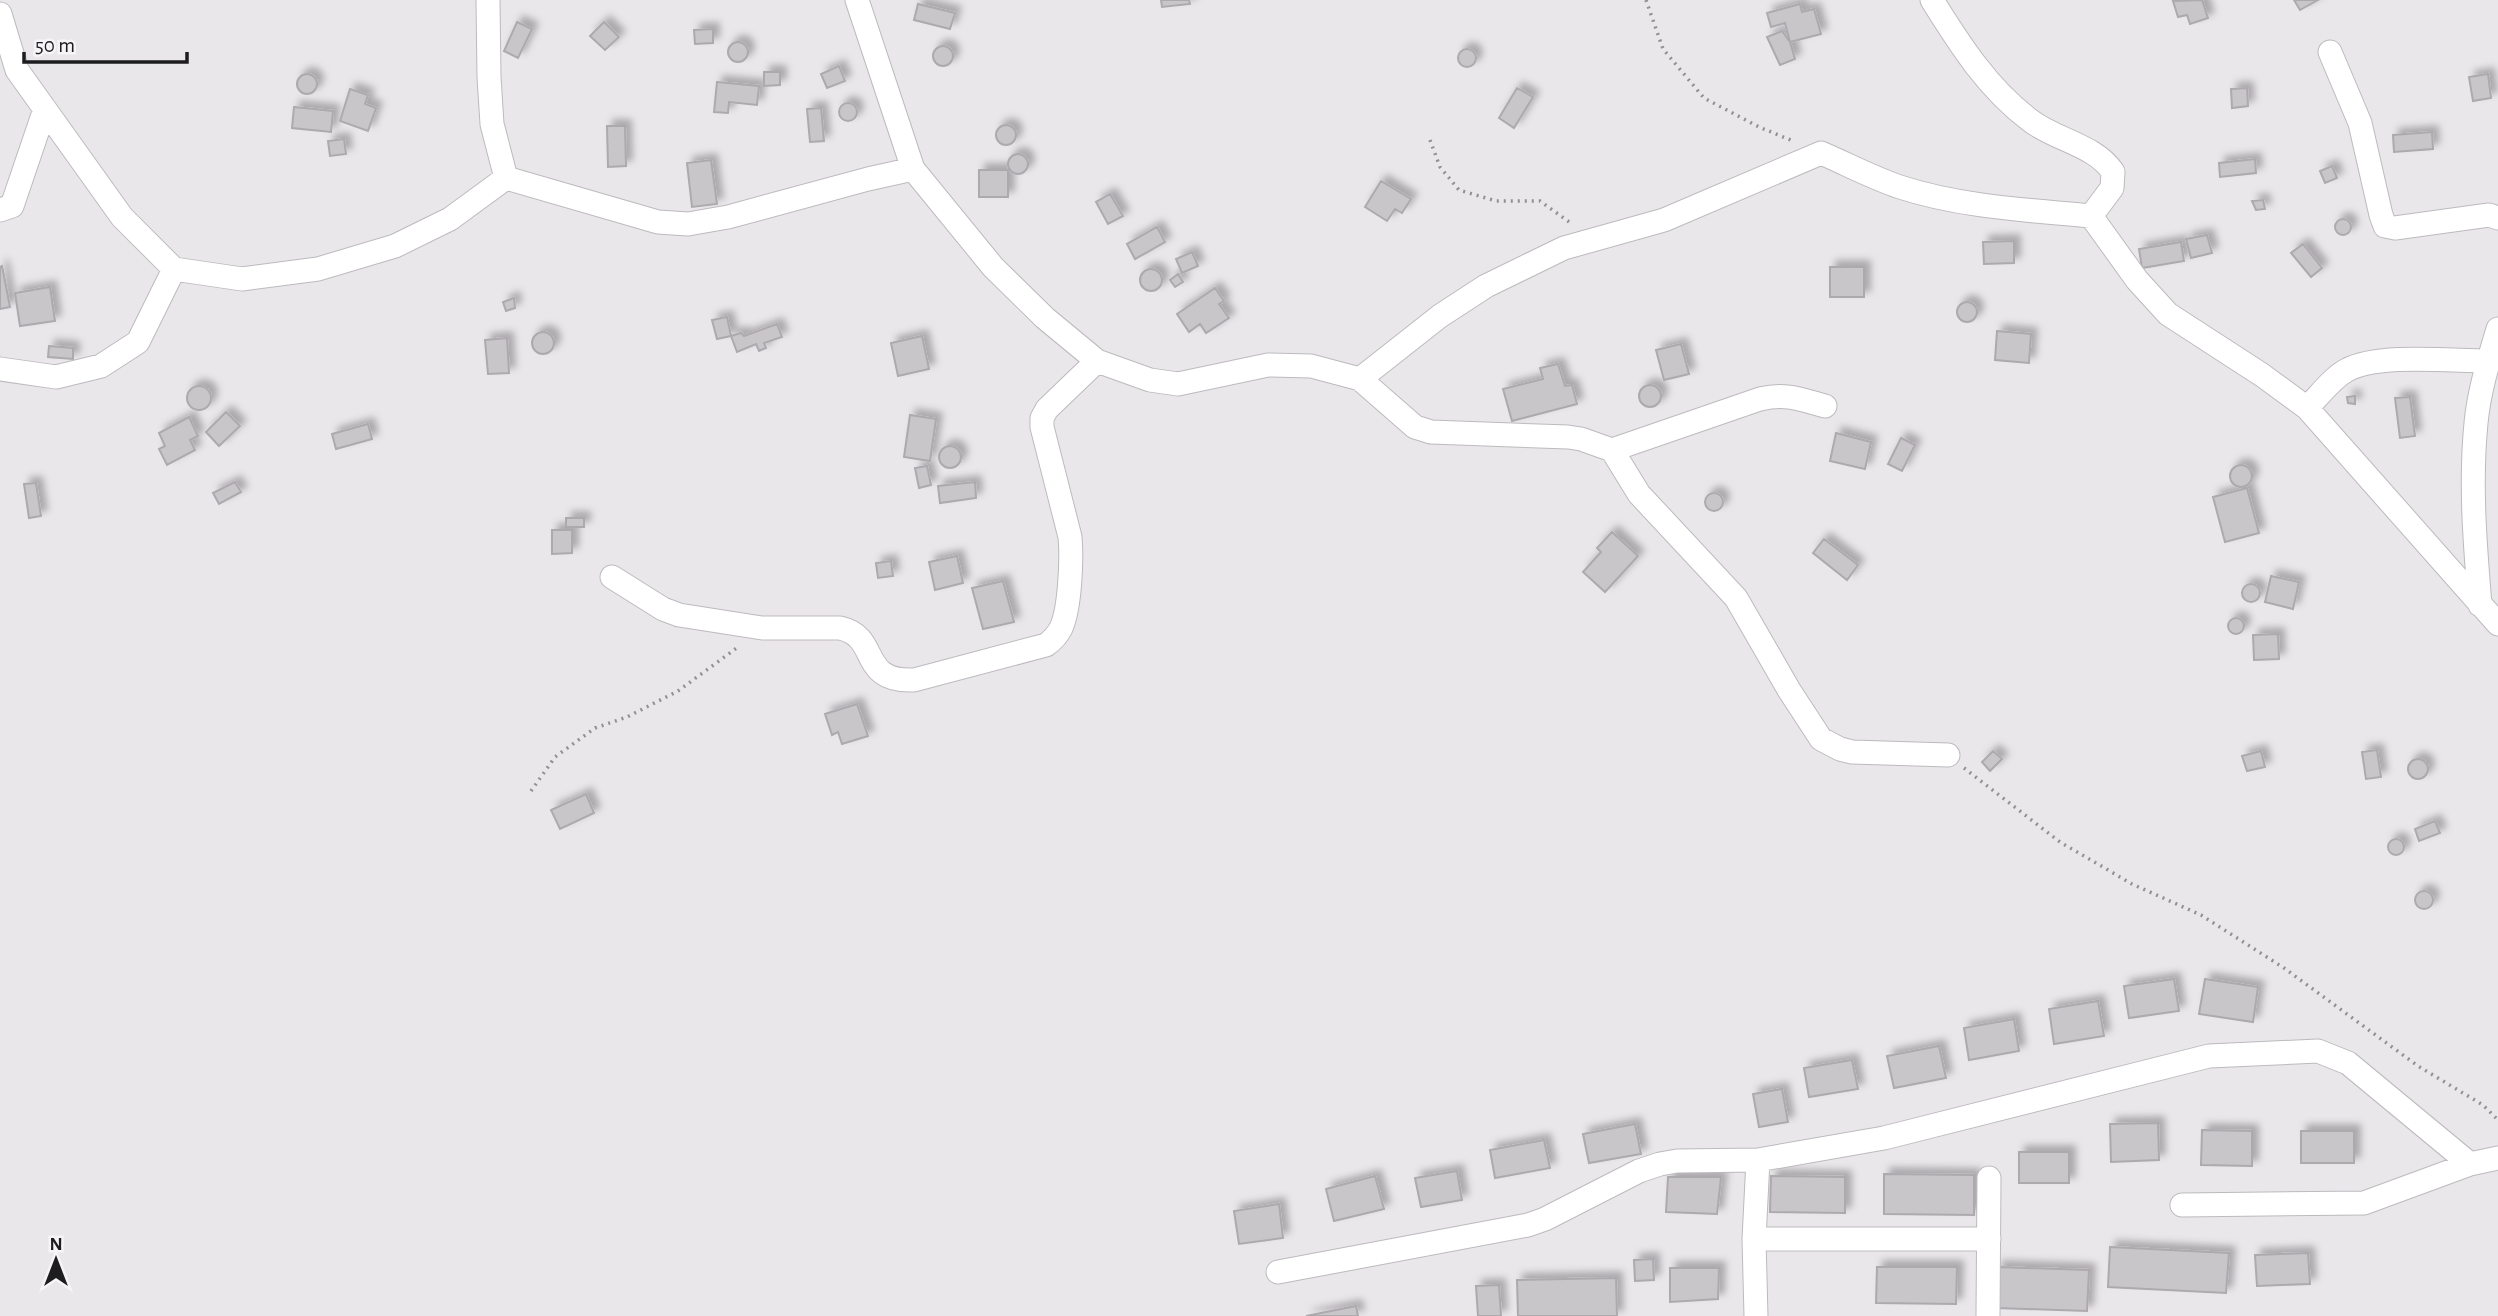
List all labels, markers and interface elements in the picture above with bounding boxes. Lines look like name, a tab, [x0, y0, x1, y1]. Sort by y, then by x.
scale bar	[24, 21, 187, 65]
text: 50 m	[35, 35, 75, 56]
north arrow	[21, 1225, 91, 1295]
text: N	[49, 1235, 63, 1254]

